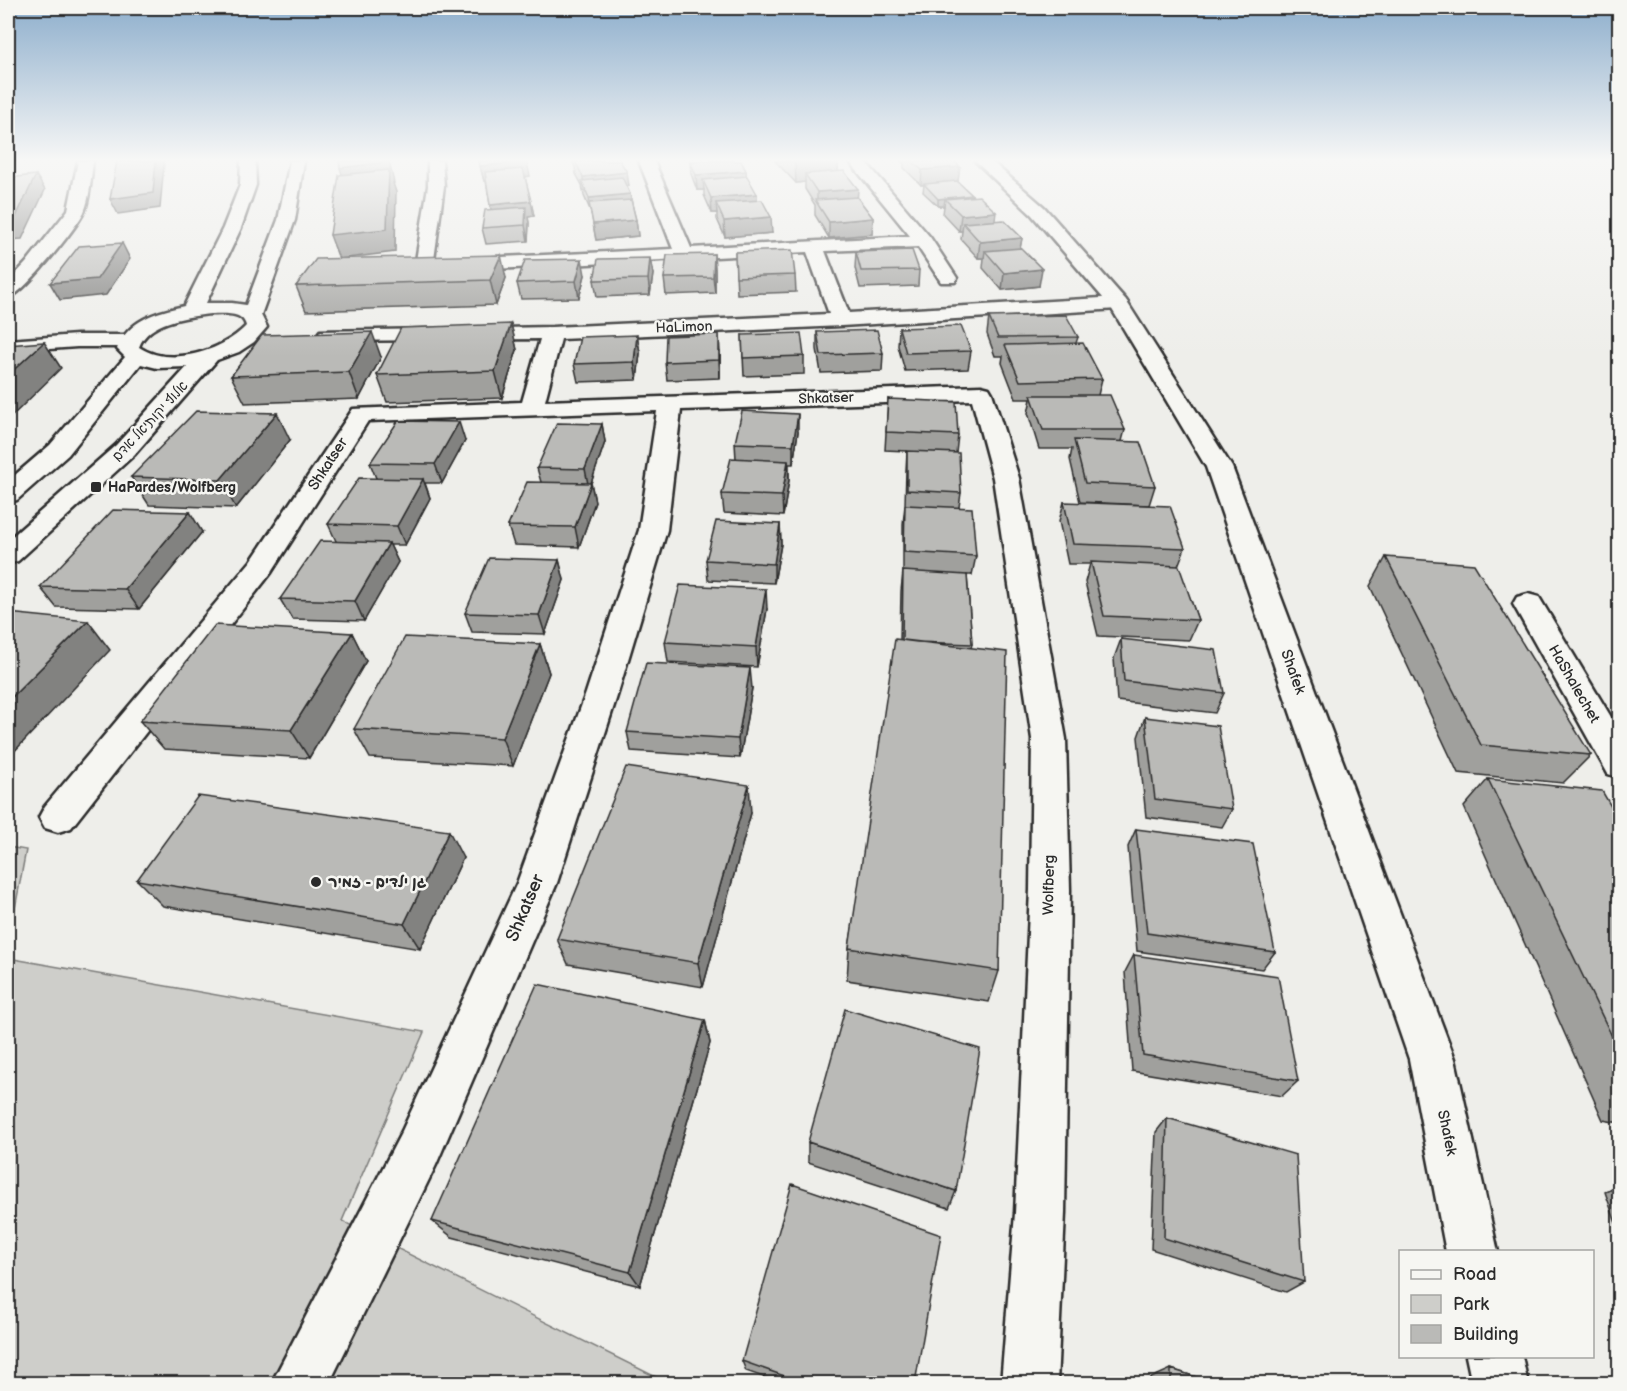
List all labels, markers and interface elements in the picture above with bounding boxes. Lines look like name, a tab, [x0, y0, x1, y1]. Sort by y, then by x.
street label: HaLimon	[655, 318, 713, 336]
street label: אלוף יקותיאל אדם	[108, 377, 192, 465]
street label: Shkatser	[798, 389, 855, 407]
street label: Shkatser	[304, 434, 352, 494]
place label: HaPardes/Wolfberg	[108, 479, 236, 496]
marker: HaPardes/Wolfberg	[89, 480, 103, 494]
street label: HaShalechet	[1544, 641, 1604, 727]
street label: Shafek	[1276, 647, 1310, 698]
street label: Wolfberg	[1039, 855, 1059, 915]
street label: Shkatser	[501, 871, 549, 945]
place label: גן ילדים - זמיר	[328, 873, 427, 892]
marker: גן ילדים - זמיר	[309, 875, 323, 889]
street label: Shafek	[1433, 1108, 1461, 1158]
legend	[1399, 1250, 1594, 1358]
text: Road	[1453, 1264, 1497, 1285]
text: Park	[1453, 1294, 1489, 1315]
text: Building	[1453, 1324, 1519, 1345]

